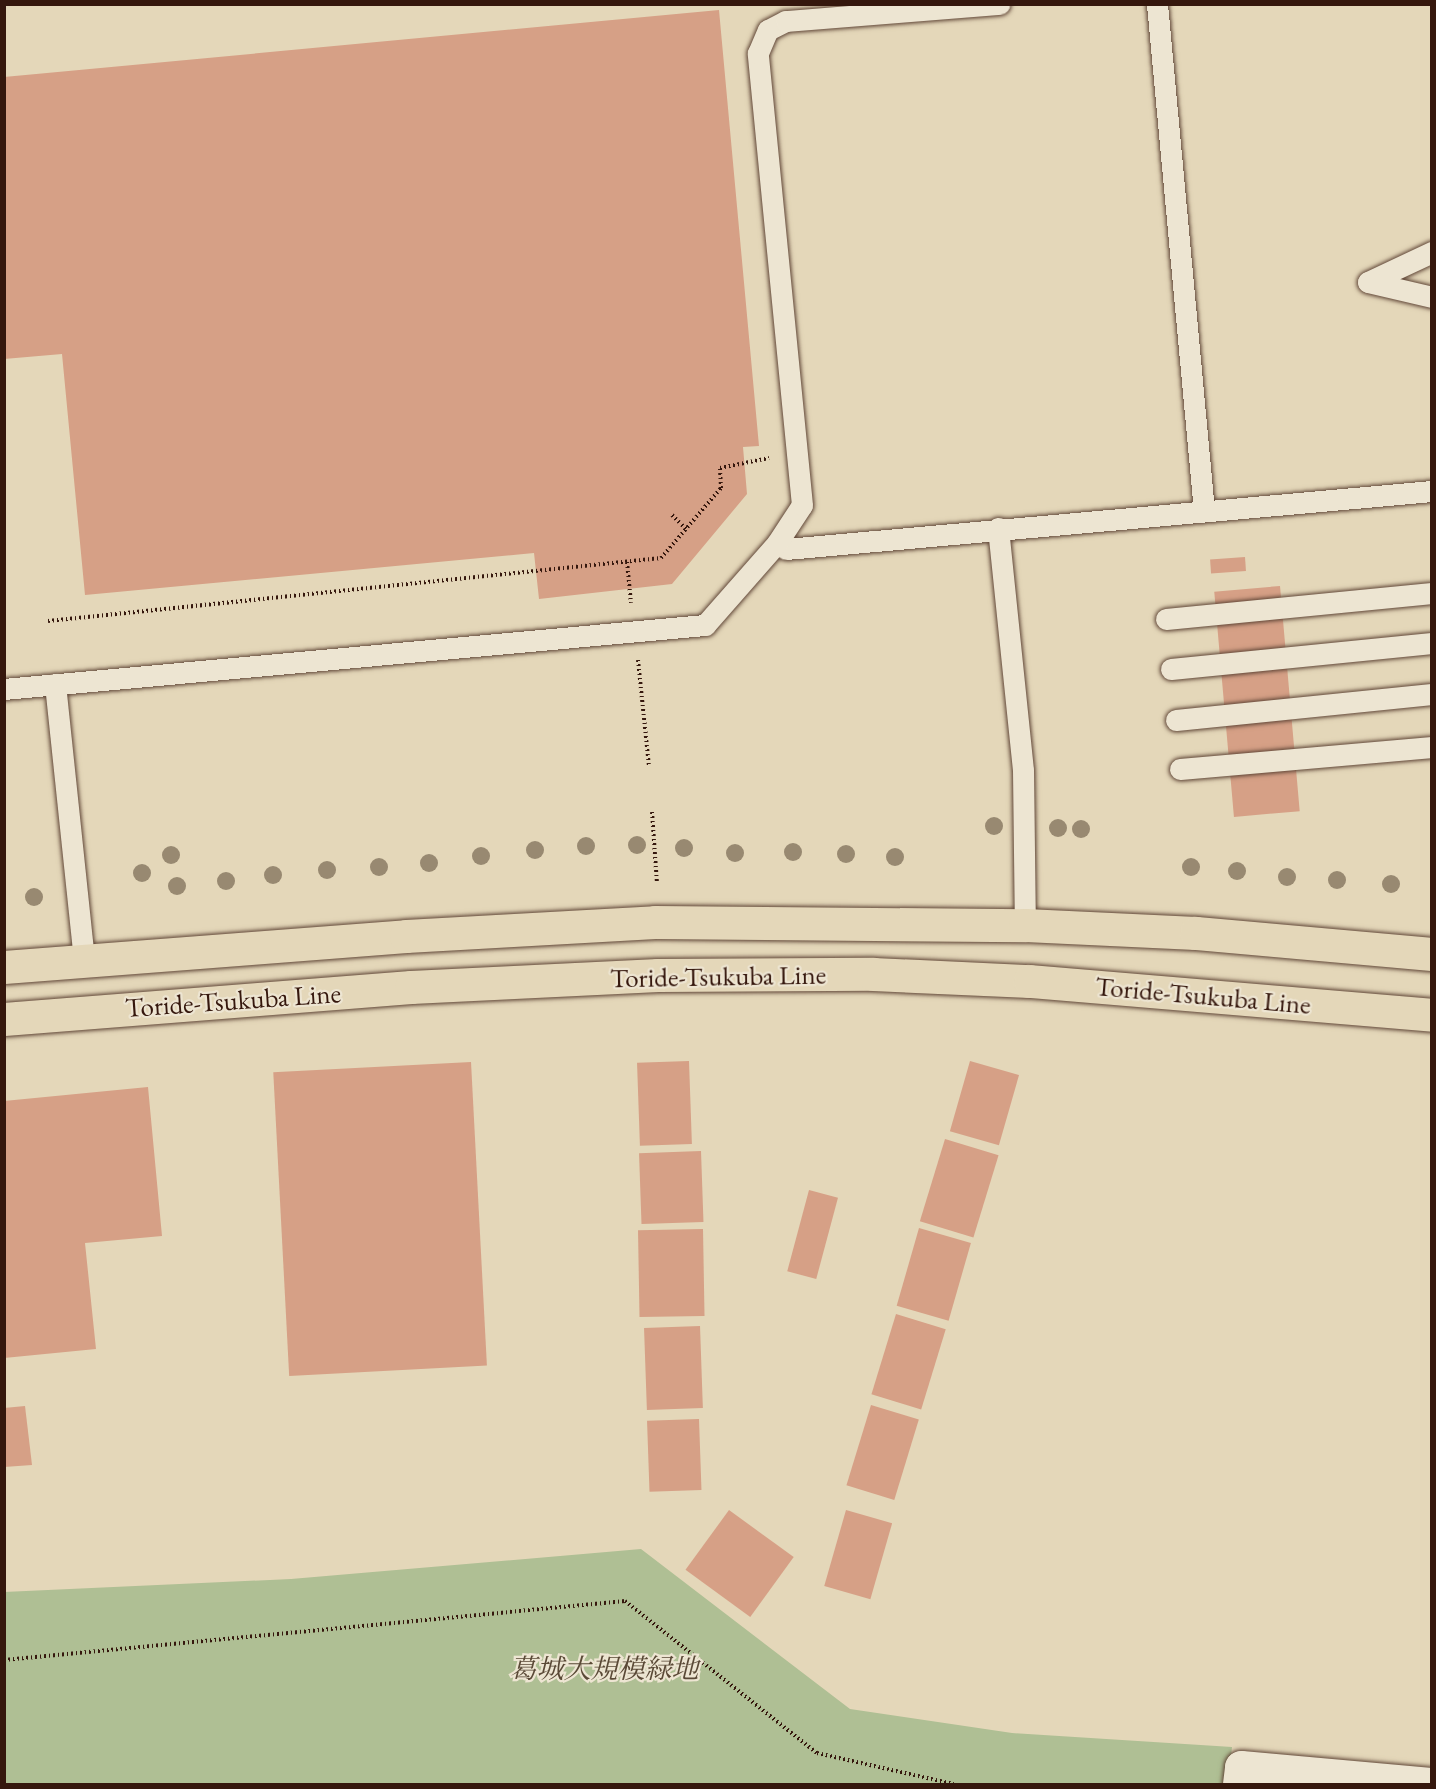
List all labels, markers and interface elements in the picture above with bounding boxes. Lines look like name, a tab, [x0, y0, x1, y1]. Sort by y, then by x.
street label: Toride-Tsukuba Line	[610, 958, 826, 994]
street label: Toride-Tsukuba Line	[1094, 969, 1312, 1021]
street label: Toride-Tsukuba Line	[124, 976, 342, 1024]
park label: 葛城大規模緑地	[510, 1653, 698, 1685]

